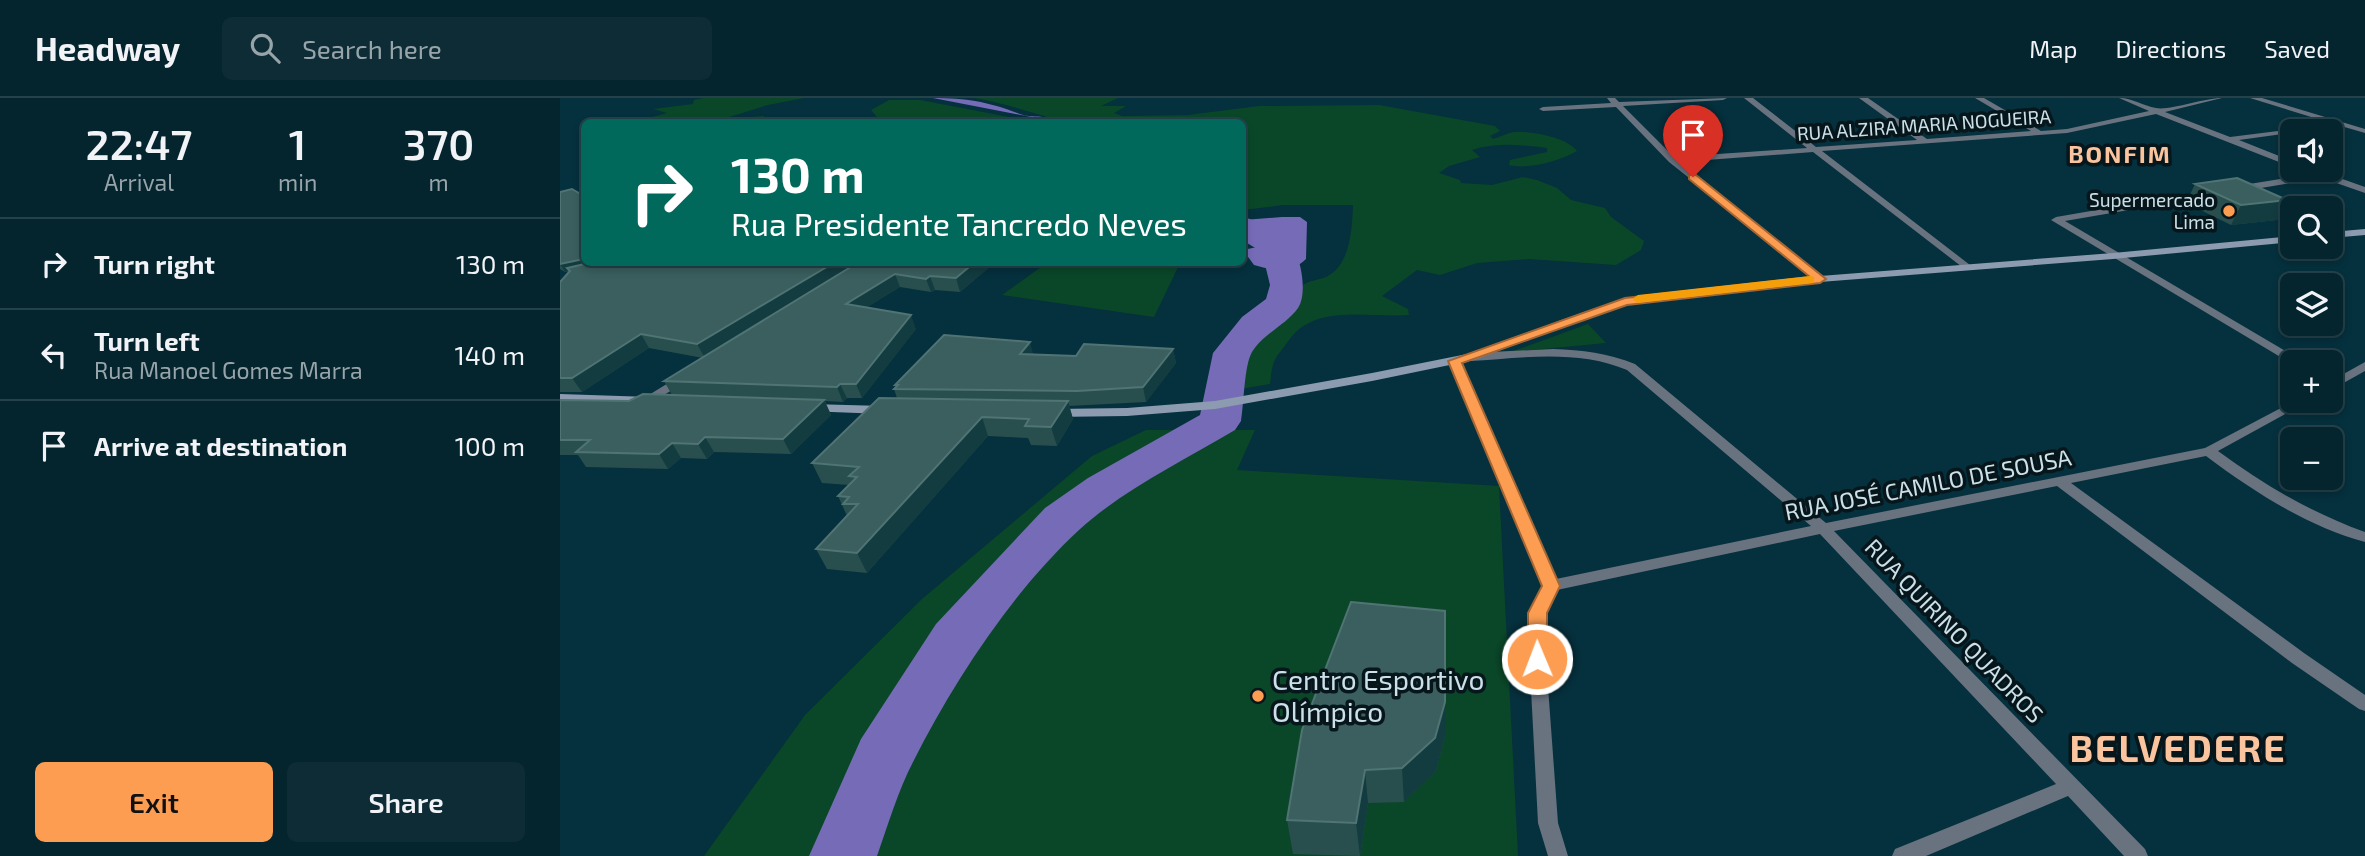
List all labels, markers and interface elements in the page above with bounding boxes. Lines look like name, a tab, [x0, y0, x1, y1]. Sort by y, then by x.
search box	[222, 17, 712, 80]
text: Headway	[35, 28, 180, 68]
icon: search	[246, 29, 284, 67]
text: Search here	[302, 33, 442, 64]
text: Map	[2029, 34, 2077, 63]
text: Directions	[2115, 34, 2226, 63]
text: Saved	[2264, 34, 2330, 63]
street label: RUA ALZIRA MARIA NOGUEIRA	[1796, 104, 2052, 145]
pin	[1663, 105, 1723, 177]
icon: arrive	[1674, 116, 1712, 154]
text: 22:47	[86, 118, 192, 168]
text: 1	[289, 118, 306, 168]
text: 370	[403, 118, 474, 168]
map controls	[2280, 119, 2343, 490]
button: sound	[2280, 119, 2343, 182]
district label: BONFIM	[2068, 139, 2172, 168]
text: 130 m	[731, 144, 865, 203]
icon: right	[616, 147, 707, 238]
text: Arrival	[104, 168, 174, 196]
text: min	[278, 168, 317, 196]
text: m	[429, 168, 449, 196]
place label: Supermercado Lima	[2089, 188, 2215, 233]
button: search	[2280, 196, 2343, 259]
marker: Supermercado Lima	[2221, 203, 2237, 219]
text: Rua Presidente Tancredo Neves	[731, 204, 1187, 242]
icon: right	[35, 245, 73, 283]
text: Turn right	[94, 248, 215, 279]
text: 130 m	[456, 248, 525, 279]
button: layers	[2280, 273, 2343, 336]
text: Turn left	[94, 325, 200, 356]
icon: left	[35, 336, 73, 374]
text: 140 m	[454, 339, 525, 370]
button: +	[2280, 350, 2343, 413]
text: Rua Manoel Gomes Marra	[94, 356, 363, 384]
icon: arrive	[35, 427, 73, 465]
button: −	[2280, 427, 2343, 490]
text: Arrive at destination	[94, 430, 347, 461]
text: 100 m	[455, 430, 525, 461]
street label: RUA JOSÉ CAMILO DE SOUSA	[1782, 442, 2074, 526]
street label: RUA QUIRINO QUADROS	[1860, 533, 2050, 728]
position arrow	[1500, 622, 1574, 696]
place label: Centro Esportivo Olímpico	[1272, 662, 1484, 728]
marker: Centro Esportivo Olímpico	[1250, 688, 1266, 704]
district label: BELVEDERE	[2069, 725, 2287, 769]
button: Exit	[35, 762, 273, 842]
button: Share	[287, 762, 525, 842]

